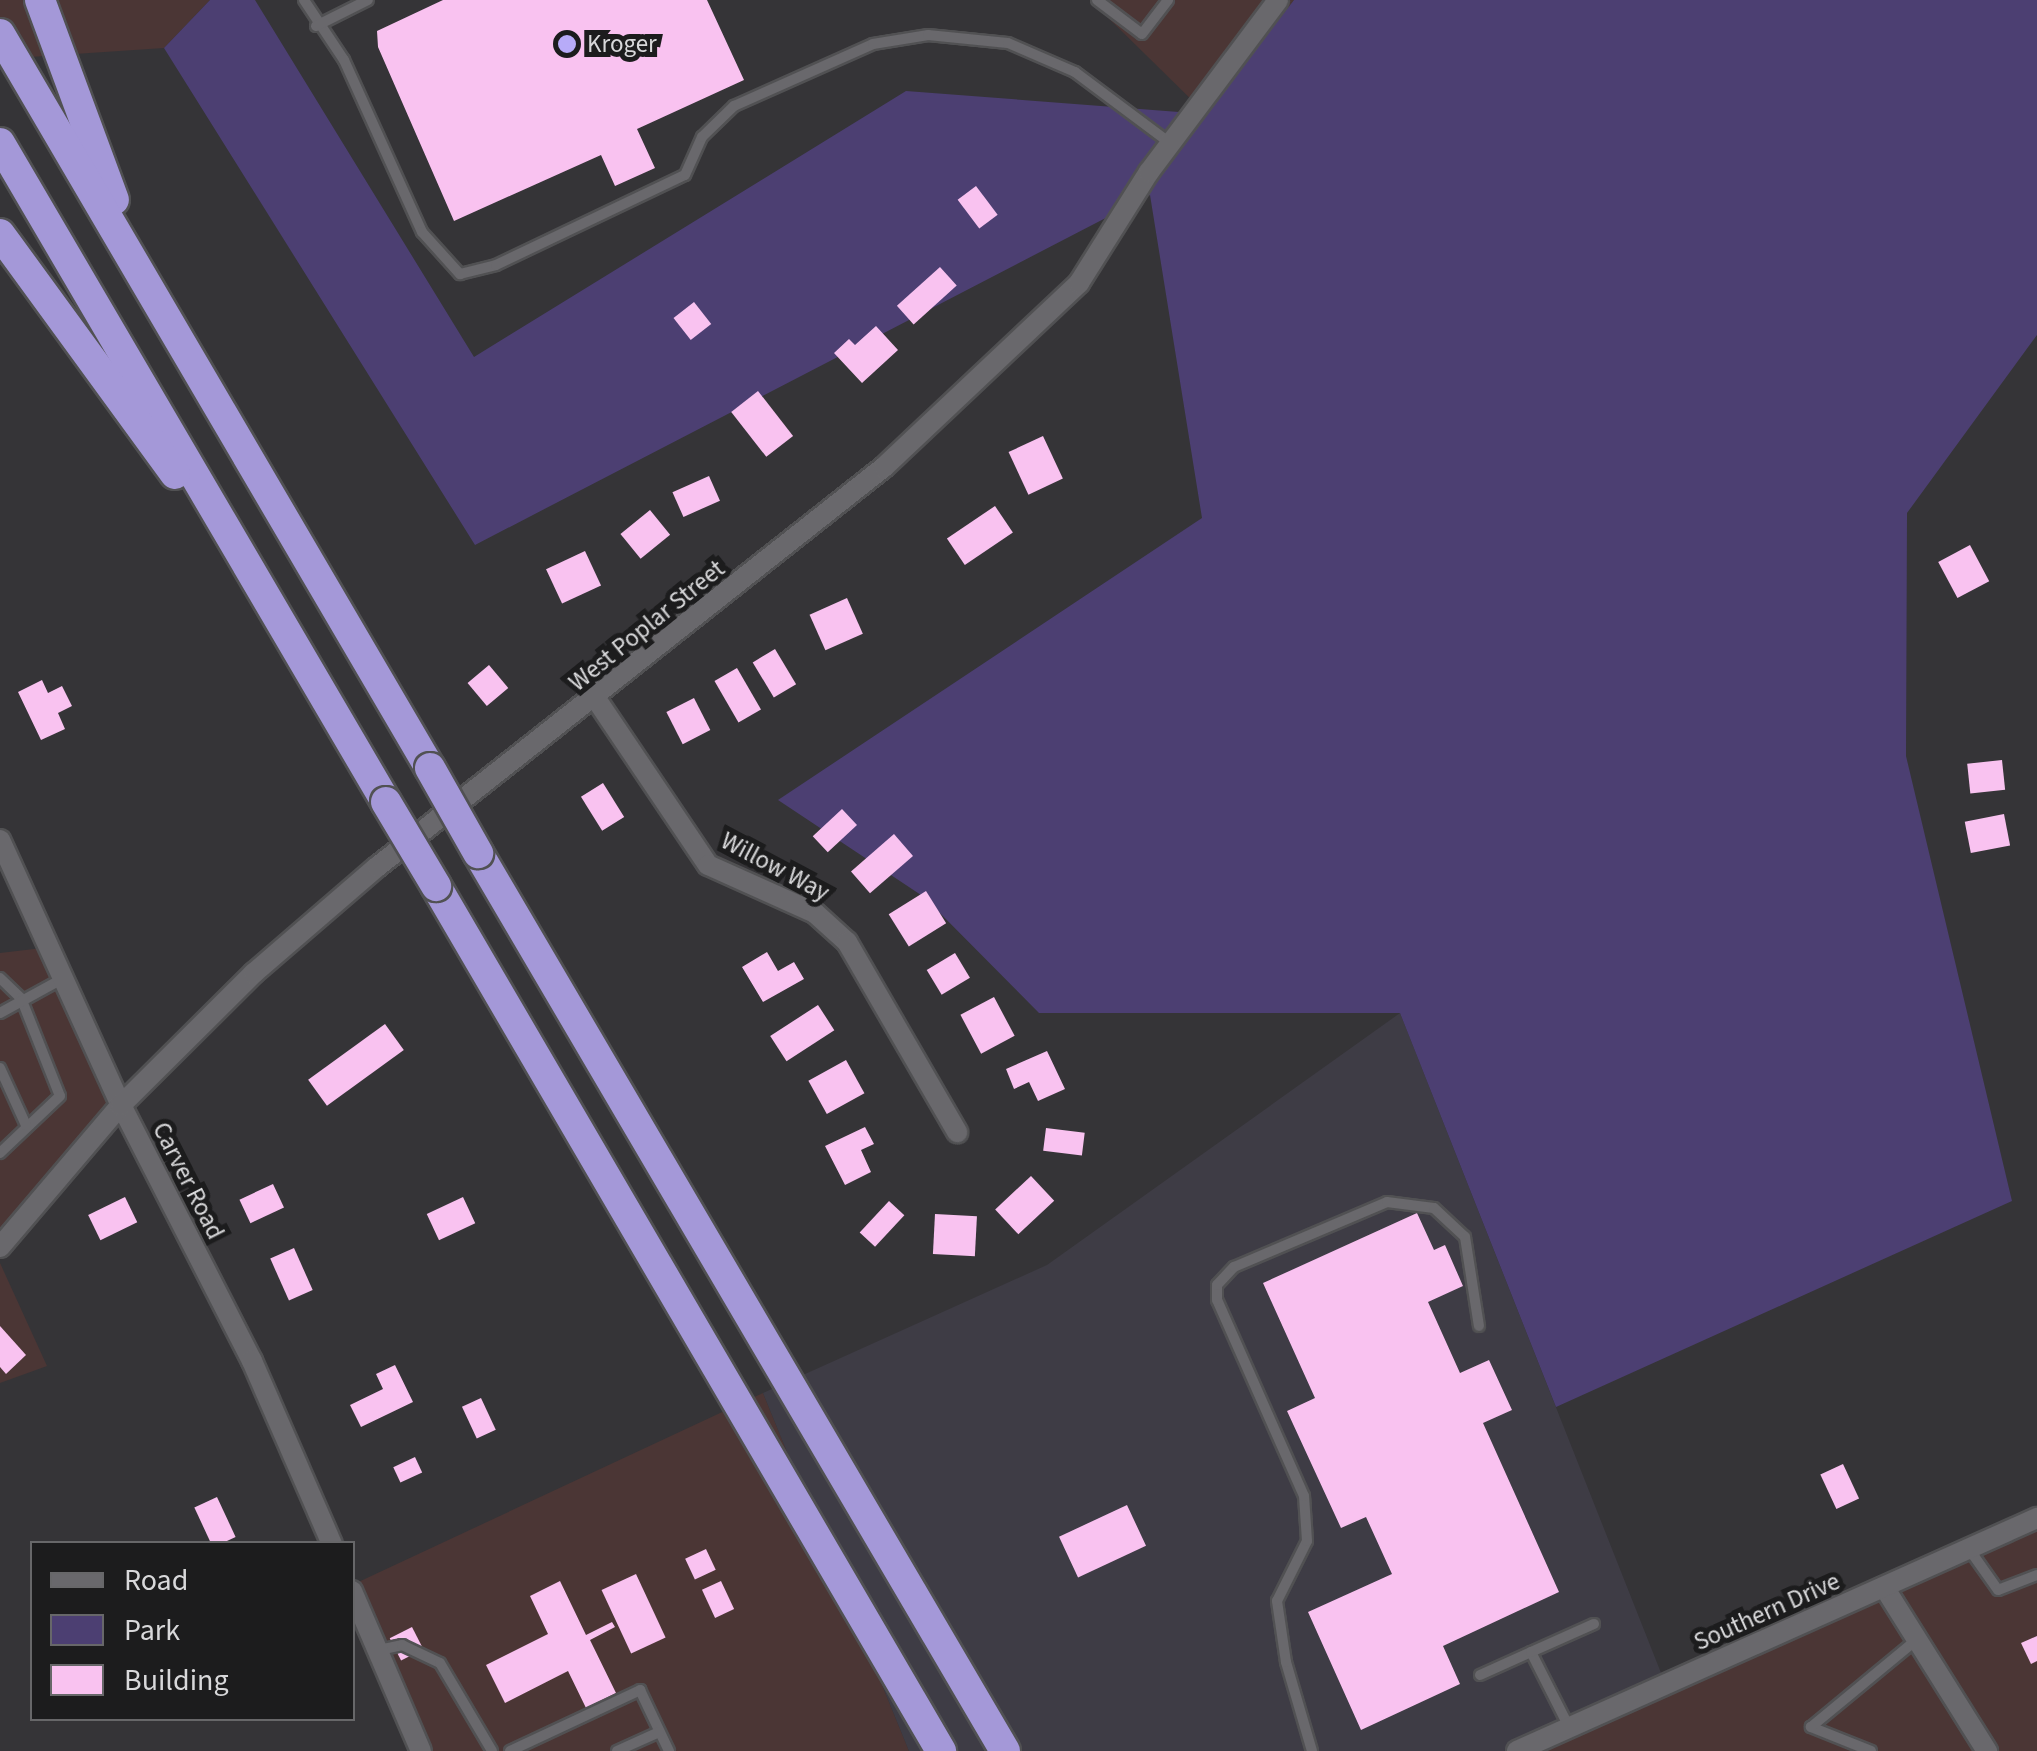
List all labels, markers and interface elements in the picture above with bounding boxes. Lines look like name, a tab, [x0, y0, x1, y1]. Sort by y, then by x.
place label: Kroger	[587, 29, 657, 59]
marker: Kroger	[556, 33, 578, 55]
street label: West Poplar Street	[563, 554, 731, 698]
street label: Willow Way	[716, 826, 834, 908]
street label: Carver Road	[146, 1117, 230, 1245]
legend	[30, 1541, 355, 1721]
text: Road	[124, 1559, 188, 1602]
street label: Southern Drive	[1689, 1566, 1845, 1658]
text: Park	[124, 1609, 180, 1652]
text: Building	[124, 1659, 229, 1702]

